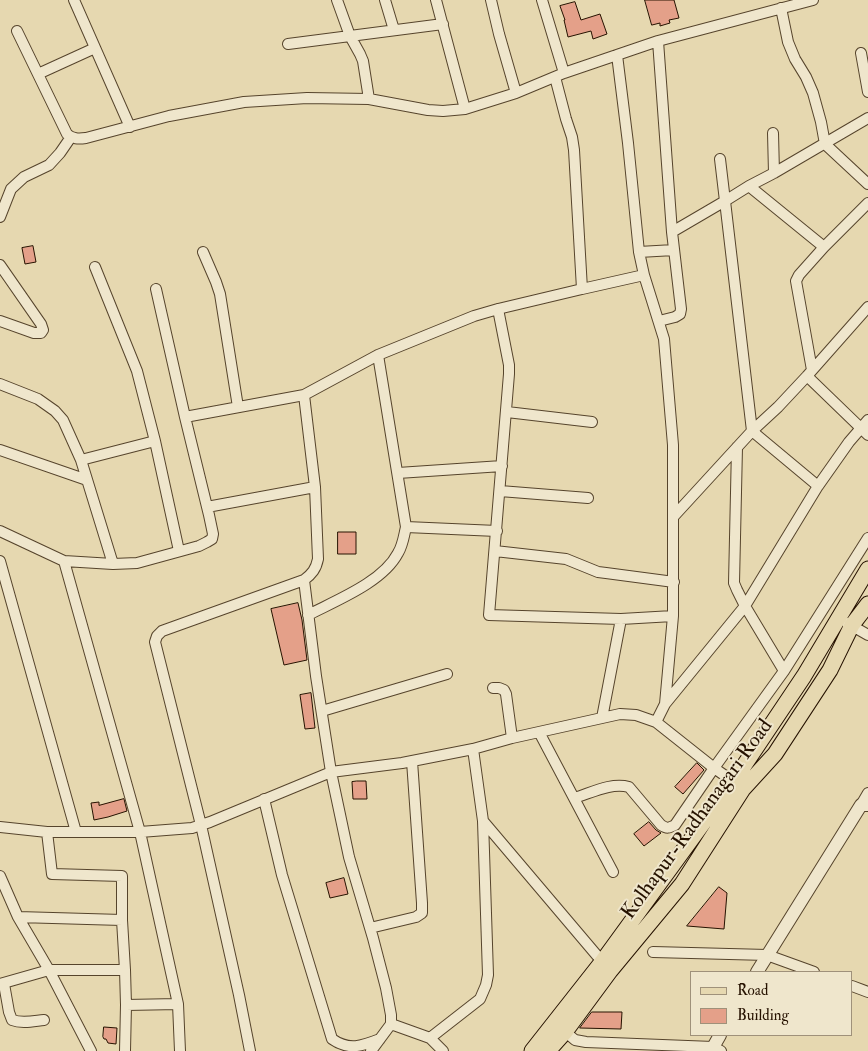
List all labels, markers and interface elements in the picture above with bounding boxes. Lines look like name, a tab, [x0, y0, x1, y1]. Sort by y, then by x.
street label: Kolhapur-Radhanagari Road	[617, 715, 779, 925]
legend	[690, 971, 853, 1036]
text: Road	[737, 981, 768, 1000]
text: Building	[737, 1006, 789, 1025]

